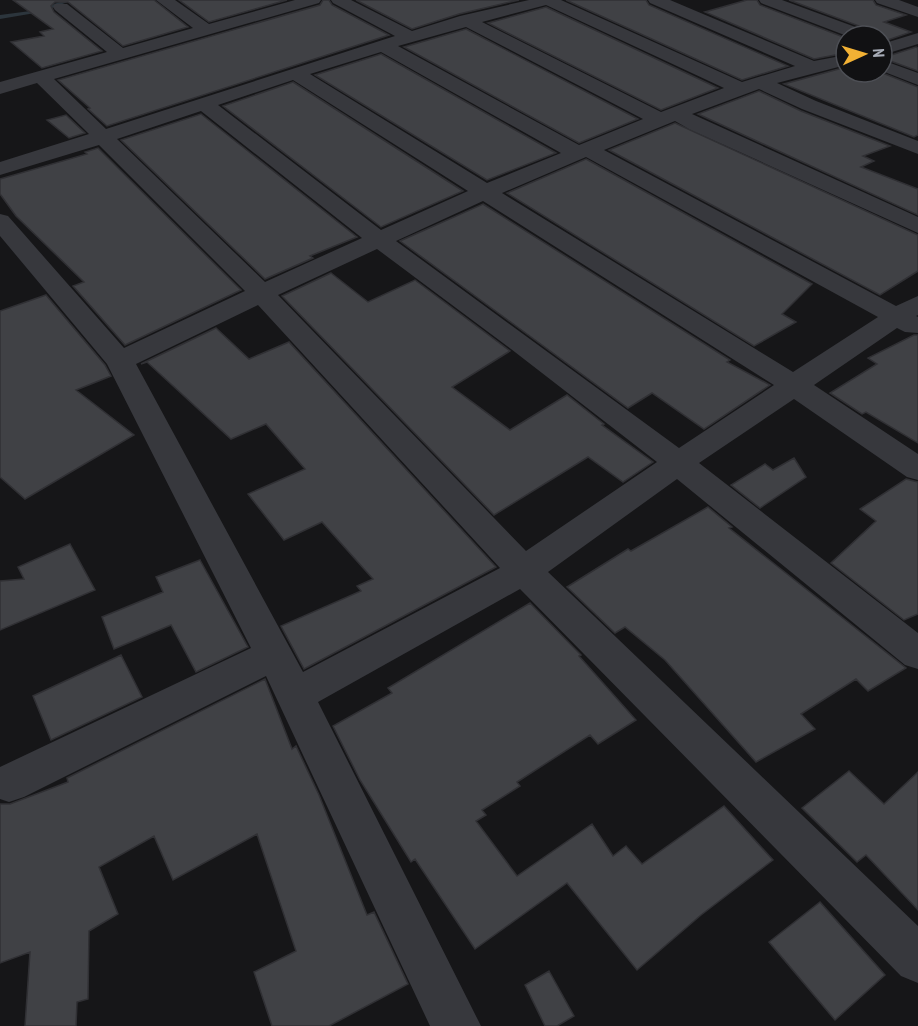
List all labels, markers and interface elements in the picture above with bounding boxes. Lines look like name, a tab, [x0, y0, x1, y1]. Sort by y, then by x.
north arrow	[834, 24, 894, 84]
text: N	[869, 48, 889, 58]

